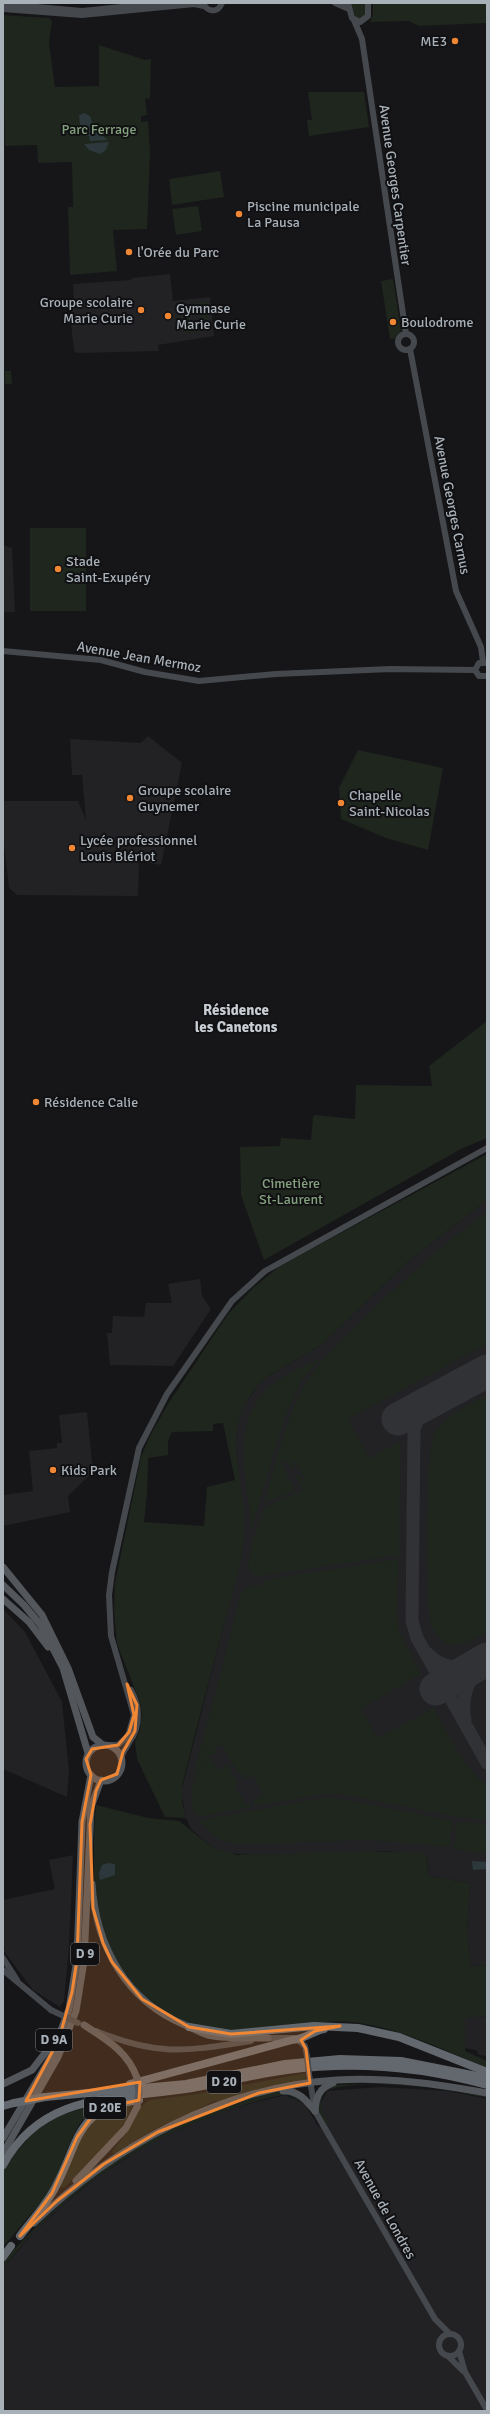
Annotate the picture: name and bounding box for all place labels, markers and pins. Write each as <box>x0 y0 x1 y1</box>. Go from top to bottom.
place label: ME3 <box>420 33 447 50</box>
marker: ME3 <box>450 36 460 46</box>
place label: Piscine municipale La Pausa <box>247 198 359 231</box>
marker: Piscine municipale La Pausa <box>234 209 244 219</box>
place label: l'Orée du Parc <box>137 244 220 261</box>
marker: l'Orée du Parc <box>124 247 134 257</box>
place label: Groupe scolaire Marie Curie <box>40 294 133 327</box>
place label: Gymnase Marie Curie <box>176 300 246 333</box>
marker: Groupe scolaire Marie Curie <box>136 305 146 315</box>
marker: Gymnase Marie Curie <box>163 311 173 321</box>
place label: Boulodrome <box>401 314 473 331</box>
marker: Boulodrome <box>388 317 398 327</box>
place label: Stade Saint-Exupéry <box>66 553 151 586</box>
marker: Stade Saint-Exupéry <box>53 564 63 574</box>
place label: Groupe scolaire Guynemer <box>138 782 231 815</box>
place label: Chapelle Saint-Nicolas <box>349 787 430 820</box>
marker: Groupe scolaire Guynemer <box>125 793 135 803</box>
marker: Chapelle Saint-Nicolas <box>336 798 346 808</box>
place label: Lycée professionnel Louis Blériot <box>80 832 197 865</box>
marker: Lycée professionnel Louis Blériot <box>67 843 77 853</box>
place label: Résidence Calie <box>44 1094 138 1111</box>
marker: Résidence Calie <box>31 1097 41 1107</box>
place label: Kids Park <box>61 1462 117 1479</box>
marker: Kids Park <box>48 1465 58 1475</box>

